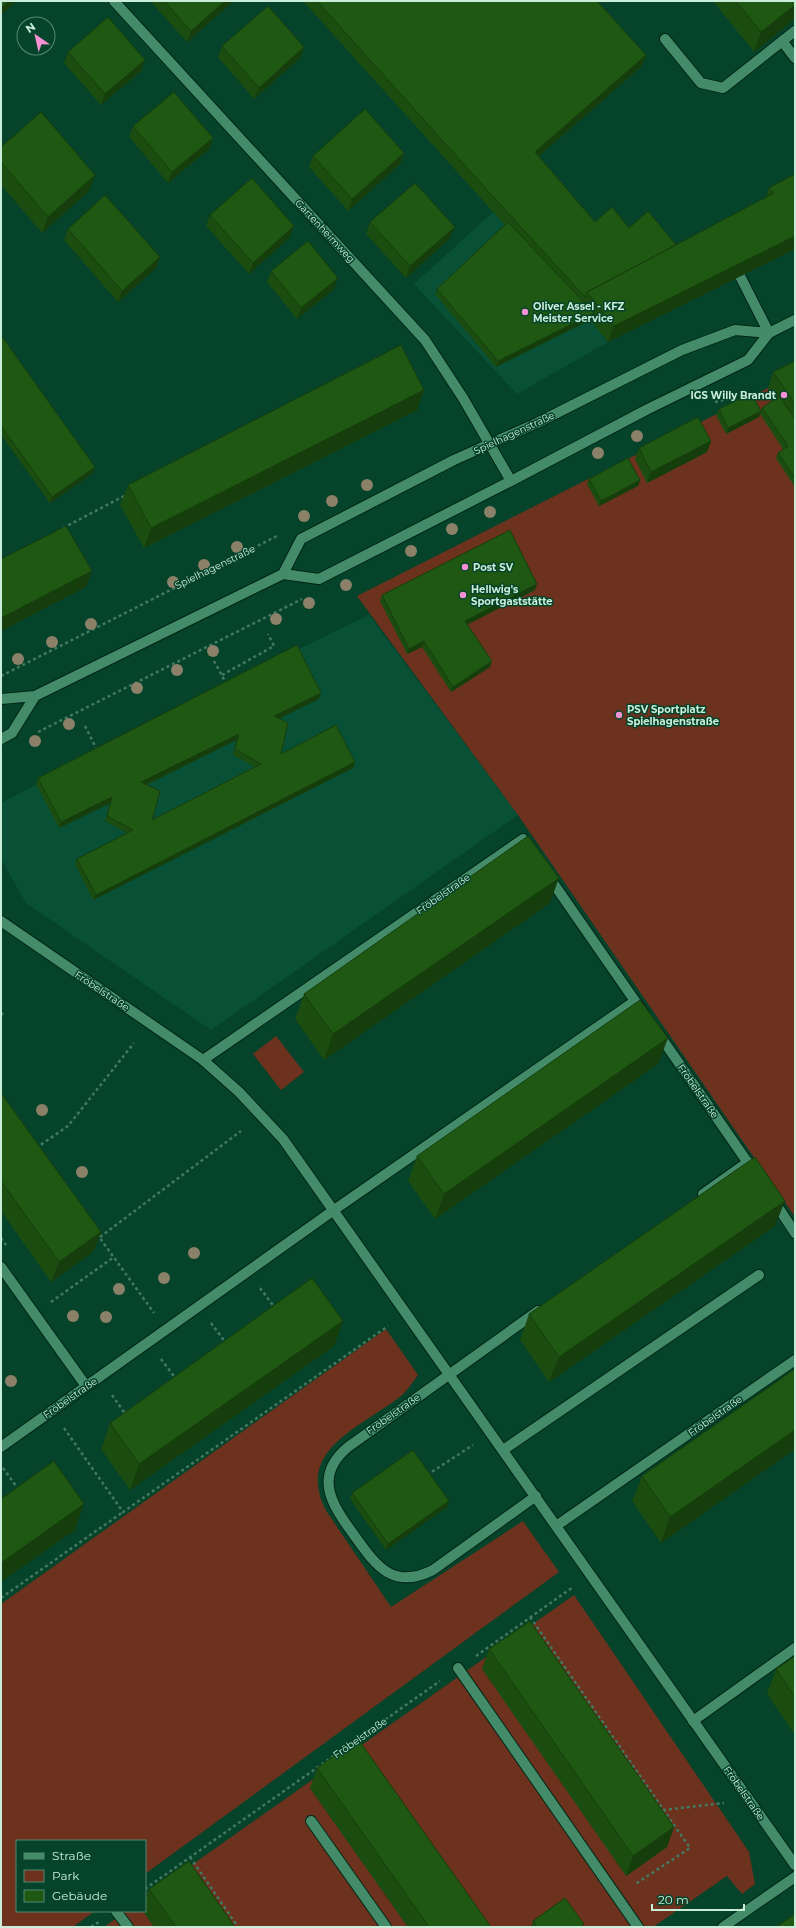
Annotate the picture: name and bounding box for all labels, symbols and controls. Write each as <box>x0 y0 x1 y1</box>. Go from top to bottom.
north arrow <box>16 16 56 56</box>
text: N <box>23 19 38 36</box>
street label: Gartenheimweg <box>292 197 358 265</box>
place label: Oliver Assel - KFZ Meister Service <box>533 300 625 325</box>
marker: Oliver Assel - KFZ Meister Service <box>520 307 530 317</box>
place label: IGS Willy Brandt <box>690 389 777 402</box>
marker: IGS Willy Brandt <box>779 390 789 400</box>
street label: Spielhagenstraße <box>471 409 557 457</box>
street label: Spielhagenstraße <box>173 542 257 592</box>
place label: Post SV <box>473 561 514 574</box>
marker: Post SV <box>460 562 470 572</box>
place label: Hellwig's Sportgaststätte <box>471 583 553 608</box>
marker: Hellwig's Sportgaststätte <box>458 590 468 600</box>
place label: PSV Sportplatz Spielhagenstraße <box>627 703 719 728</box>
marker: PSV Sportplatz Spielhagenstraße <box>614 710 624 720</box>
street label: Fröbelstraße <box>413 871 473 917</box>
street label: Fröbelstraße <box>72 968 132 1014</box>
street label: Fröbelstraße <box>675 1061 721 1121</box>
street label: Fröbelstraße <box>40 1375 100 1421</box>
street label: Fröbelstraße <box>363 1391 423 1437</box>
street label: Fröbelstraße <box>685 1393 745 1439</box>
street label: Fröbelstraße <box>330 1715 390 1761</box>
street label: Fröbelstraße <box>721 1763 767 1823</box>
legend <box>16 1840 146 1912</box>
text: Straße <box>52 1848 91 1863</box>
text: Park <box>52 1868 80 1883</box>
scale bar <box>652 1886 744 1912</box>
text: Gebäude <box>52 1888 107 1903</box>
text: 20 m <box>658 1892 689 1907</box>

